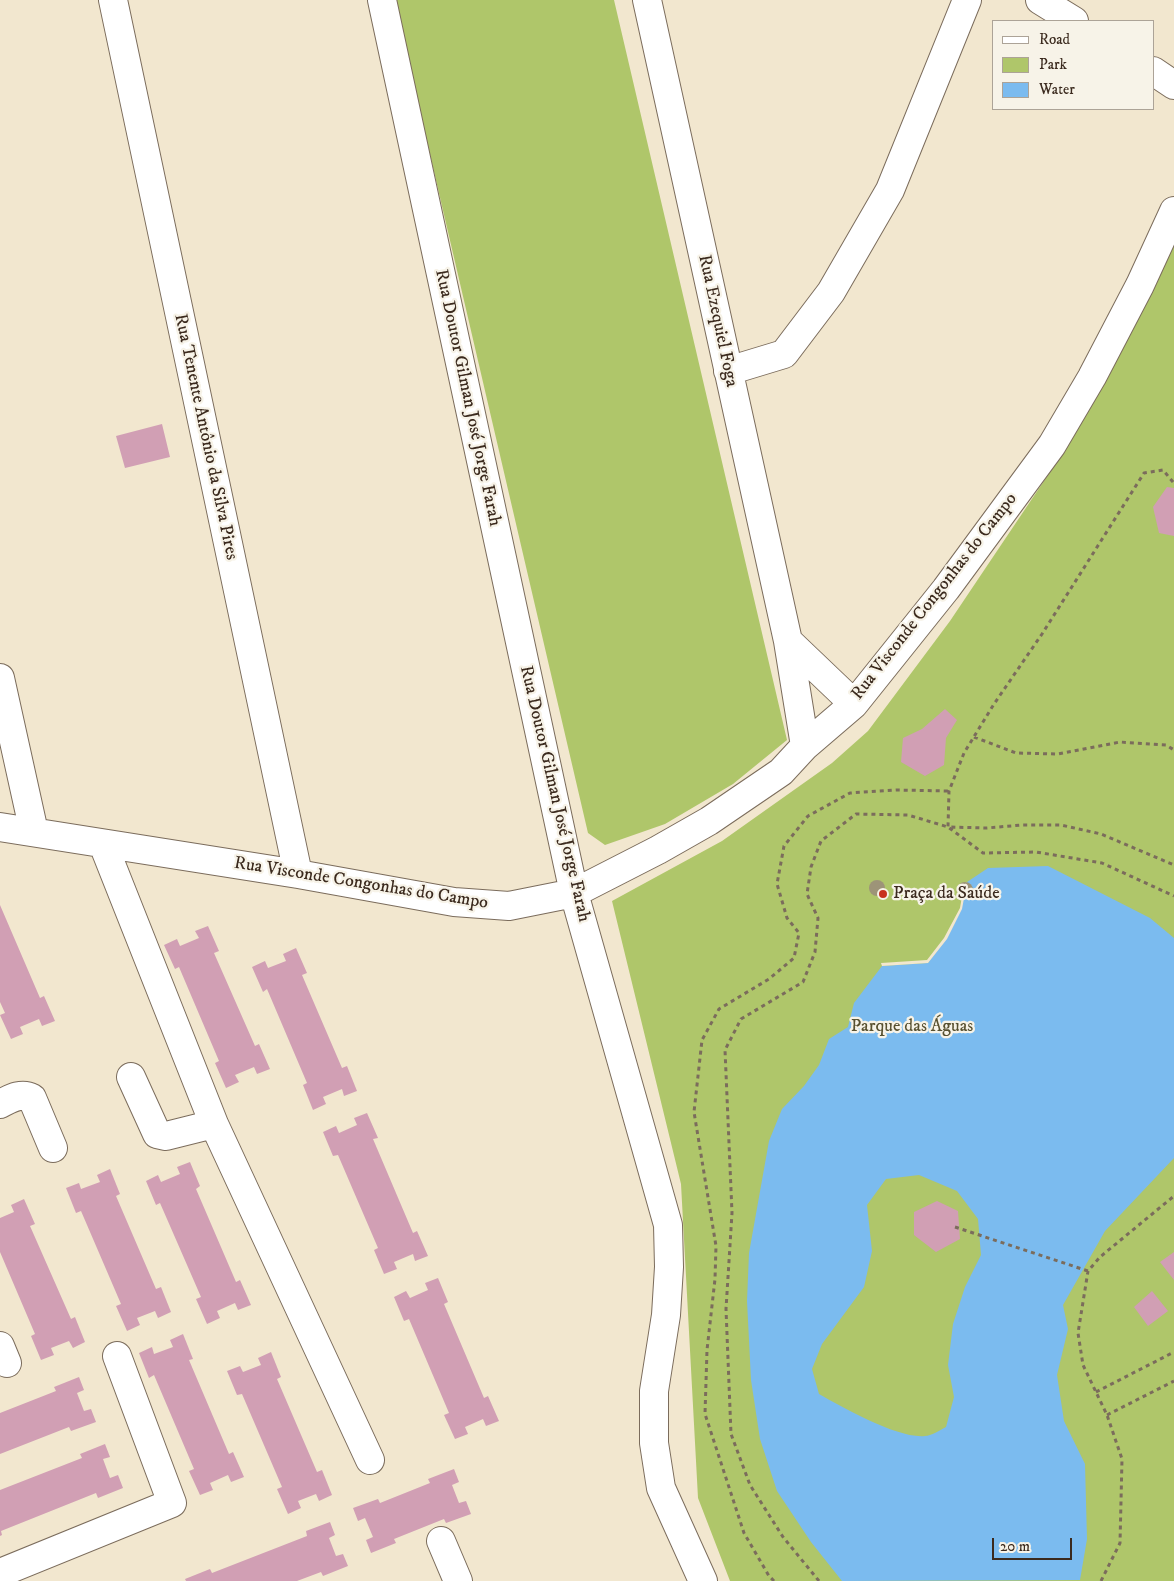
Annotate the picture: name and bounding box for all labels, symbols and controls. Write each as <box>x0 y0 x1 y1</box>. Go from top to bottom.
legend <box>992 20 1154 110</box>
text: Road <box>1039 30 1070 49</box>
text: Park <box>1039 55 1067 74</box>
text: Water <box>1039 80 1075 99</box>
street label: Rua Ezequiel Foga <box>692 253 742 389</box>
street label: Rua Doutor Gilman José Jorge Farah <box>429 268 505 528</box>
street label: Rua Tenente Antônio da Silva Pires <box>168 312 242 562</box>
street label: Rua Visconde Congonhas do Campo <box>847 489 1023 705</box>
street label: Rua Doutor Gilman José Jorge Farah <box>514 664 594 924</box>
street label: Rua Visconde Congonhas do Campo <box>233 853 489 915</box>
place label: Praça da Saúde <box>893 883 1000 905</box>
marker: Praça da Saúde <box>877 888 889 900</box>
park label: Parque das Águas <box>851 1016 973 1038</box>
scale bar <box>994 1528 1074 1560</box>
text: 20 m <box>1000 1537 1030 1556</box>

